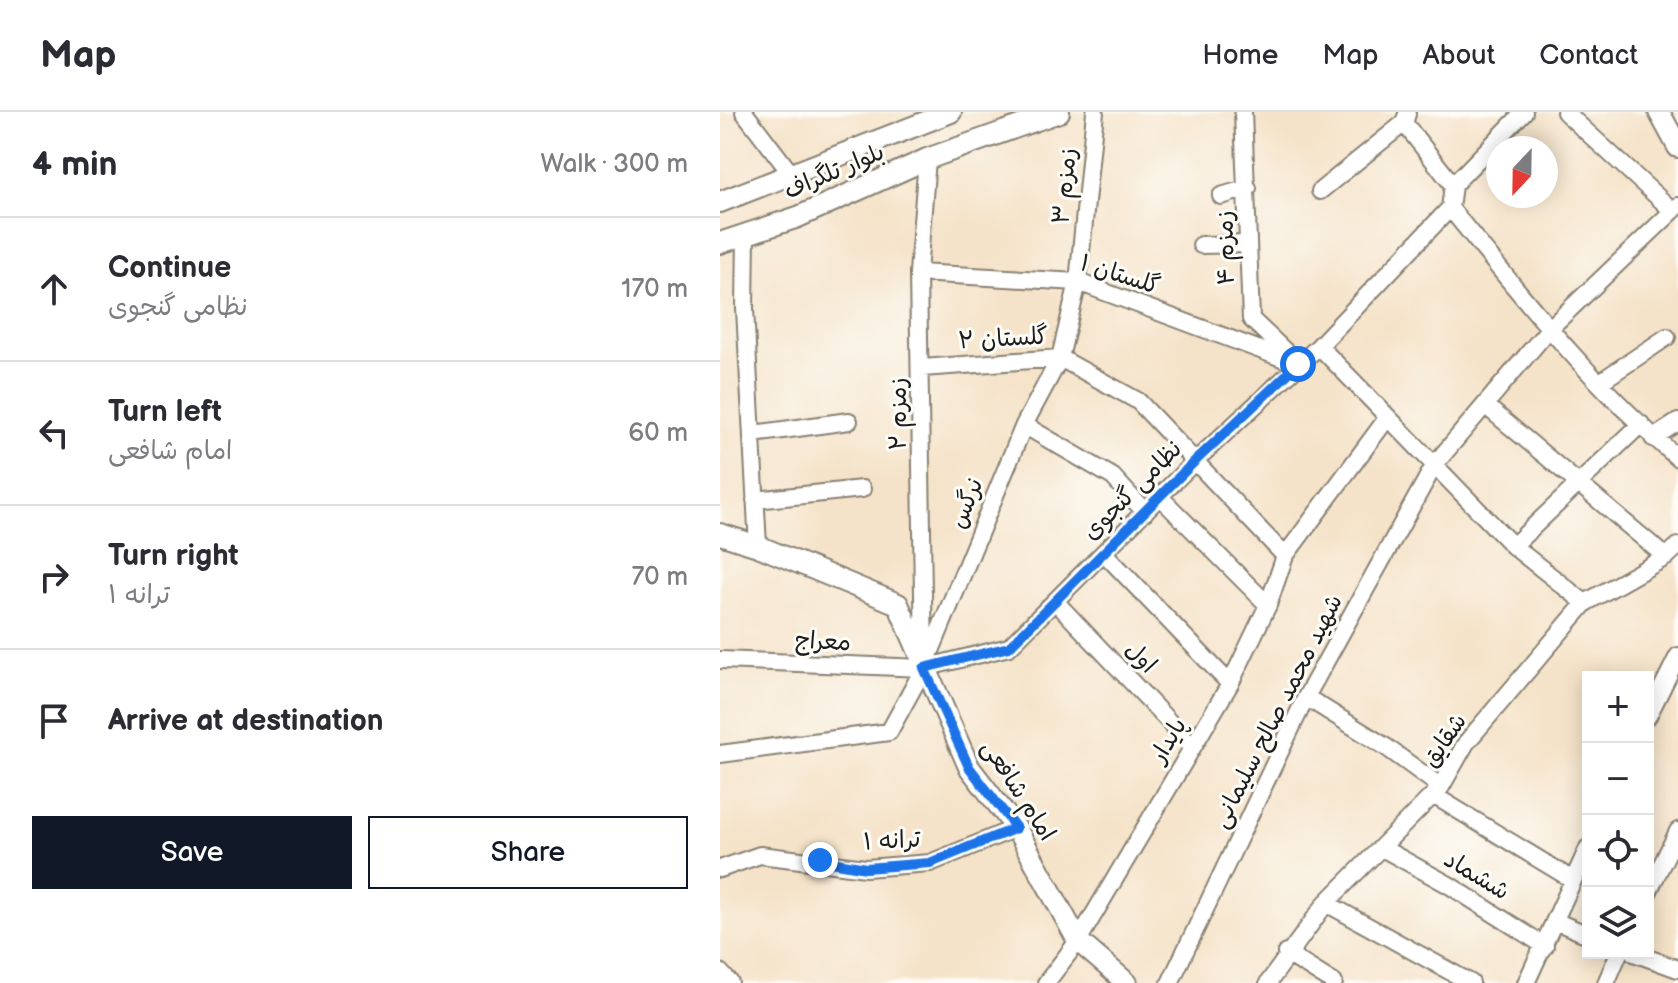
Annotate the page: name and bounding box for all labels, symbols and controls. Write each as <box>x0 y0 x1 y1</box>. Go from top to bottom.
text: Map <box>40 33 116 78</box>
text: Home <box>1202 39 1278 72</box>
text: Map <box>1322 39 1379 72</box>
text: About <box>1423 39 1495 72</box>
text: Contact <box>1539 39 1638 72</box>
north arrow <box>1486 136 1558 208</box>
street label: بلوار تلگراف <box>780 137 889 206</box>
text: 4 min <box>32 144 118 185</box>
street label: زمزم ۳ <box>1046 146 1086 226</box>
text: Walk · 300 m <box>540 149 688 180</box>
street label: زمزم ۴ <box>1210 210 1244 286</box>
street label: گلستان ۱ <box>1076 248 1163 301</box>
text: Continue <box>108 250 231 286</box>
icon: ahead <box>32 267 76 311</box>
text: 170 m <box>621 274 688 305</box>
text: نظامی گنجوی <box>108 292 248 323</box>
street label: گلستان ۲ <box>957 322 1049 355</box>
route start <box>1280 346 1316 382</box>
street label: زمزم ۲ <box>884 377 916 451</box>
text: Turn left <box>108 394 222 430</box>
icon: left <box>32 411 76 455</box>
text: 60 m <box>628 418 688 449</box>
street label: نظامی گنجوی <box>1077 435 1188 546</box>
text: امام شافعی <box>108 436 233 467</box>
street label: نرگس <box>943 474 990 533</box>
text: Turn right <box>108 538 239 574</box>
icon: right <box>32 555 76 599</box>
text: 70 m <box>631 562 688 593</box>
text: ترانه ۱ <box>108 580 170 611</box>
street label: شهید محمد صالح سلیمانی <box>1206 590 1350 833</box>
street label: معراج <box>794 626 852 658</box>
street label: اول <box>1119 635 1163 679</box>
map controls <box>1582 671 1654 959</box>
button: + <box>1582 671 1654 743</box>
icon: arrive <box>32 699 76 743</box>
text: Arrive at destination <box>108 703 384 739</box>
street label: شقایق <box>1416 708 1473 773</box>
street label: پایدار <box>1143 712 1193 770</box>
street label: امام شافعی <box>973 734 1062 848</box>
button: − <box>1582 743 1654 815</box>
button: locate <box>1582 815 1654 887</box>
button: Save <box>32 816 352 889</box>
button: Share <box>368 816 688 889</box>
street label: ترانه ۱ <box>863 824 922 856</box>
route end <box>802 842 838 878</box>
street label: ششماد <box>1439 845 1515 906</box>
button: layers <box>1582 887 1654 959</box>

